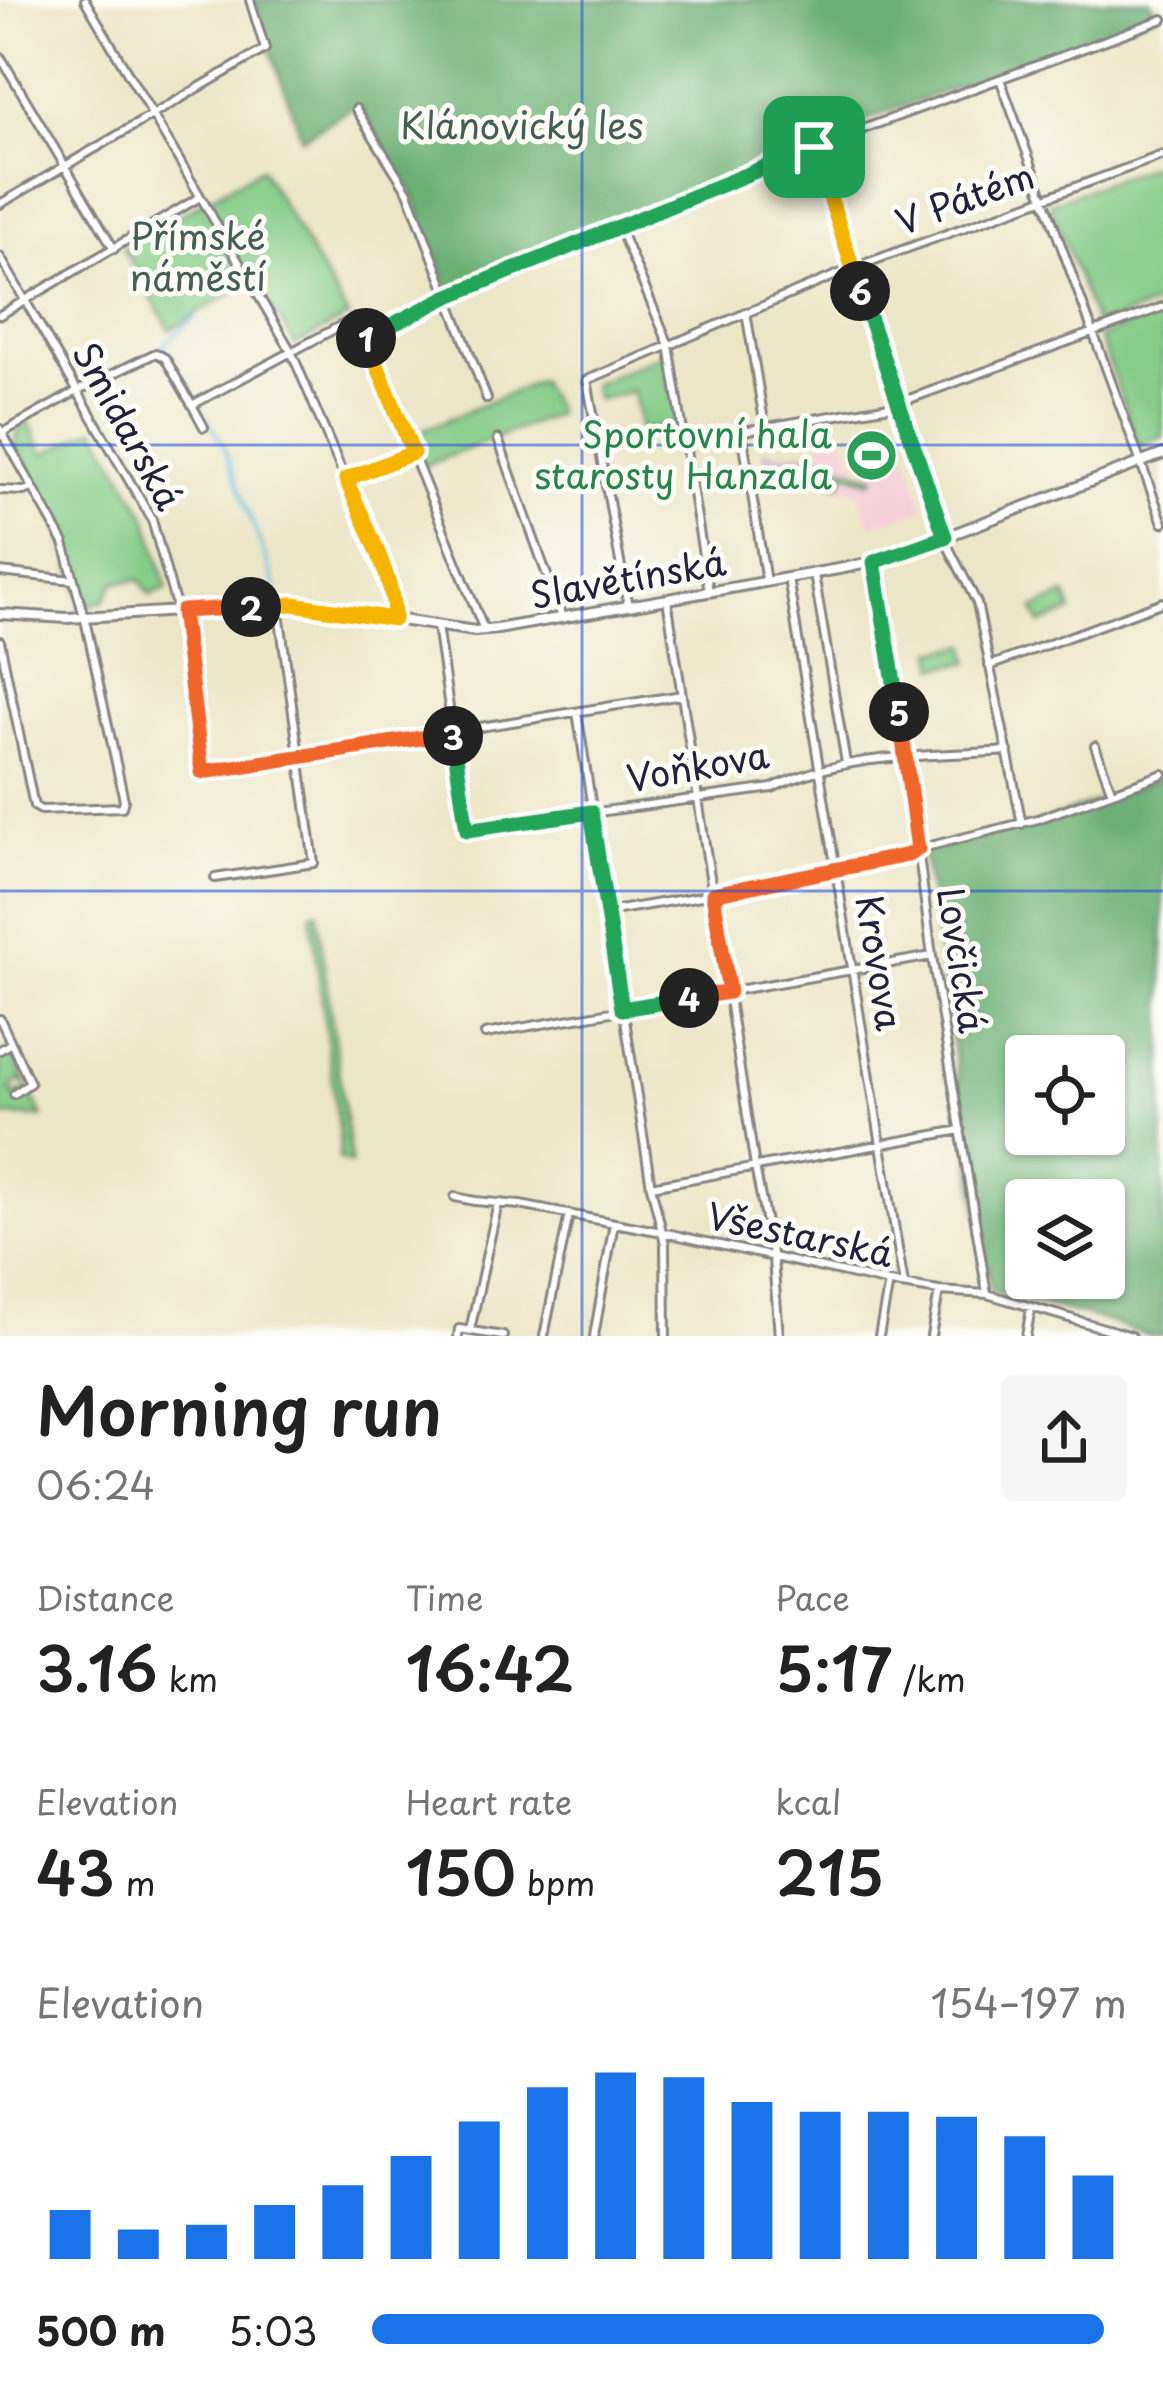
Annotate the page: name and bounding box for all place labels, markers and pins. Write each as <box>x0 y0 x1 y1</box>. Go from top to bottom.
pin <box>763 96 865 198</box>
pin: 6 <box>830 261 890 321</box>
pin: 1 <box>336 308 396 368</box>
place label: Sportovní hala starosty Hanzala <box>534 406 832 501</box>
sports icon: Sportovní hala starosty Hanzala <box>843 428 899 484</box>
pin: 2 <box>221 577 281 637</box>
pin: 5 <box>869 682 929 742</box>
pin: 3 <box>423 706 483 766</box>
pin: 4 <box>659 968 719 1028</box>

